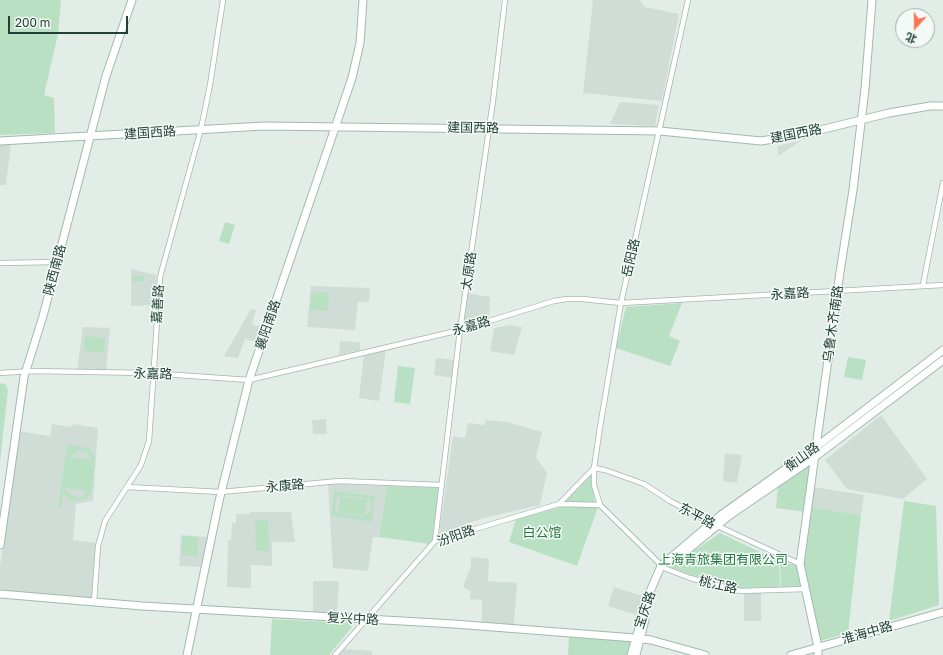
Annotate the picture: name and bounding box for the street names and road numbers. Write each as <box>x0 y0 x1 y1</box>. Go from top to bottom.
street label: 建国西路 <box>447 120 499 136</box>
street label: 建国西路 <box>769 121 823 147</box>
street label: 建国西路 <box>124 123 176 143</box>
street label: 岳阳路 <box>619 237 643 279</box>
street label: 陕西南路 <box>41 243 69 297</box>
street label: 太原路 <box>459 251 479 291</box>
street label: 嘉善路 <box>149 284 167 324</box>
street label: 乌鲁木齐南路 <box>820 284 846 364</box>
street label: 永嘉路 <box>770 285 810 303</box>
street label: 襄阳南路 <box>252 298 284 352</box>
street label: 永嘉路 <box>450 313 492 339</box>
street label: 永嘉路 <box>133 366 173 382</box>
street label: 衡山路 <box>782 439 822 475</box>
street label: 永康路 <box>265 477 305 495</box>
street label: 东平路 <box>676 500 718 532</box>
street label: 汾阳路 <box>435 522 477 550</box>
street label: 桃江路 <box>697 573 739 597</box>
street label: 宝庆路 <box>631 589 659 631</box>
street label: 复兴中路 <box>327 610 379 628</box>
street label: 淮海中路 <box>840 618 894 648</box>

